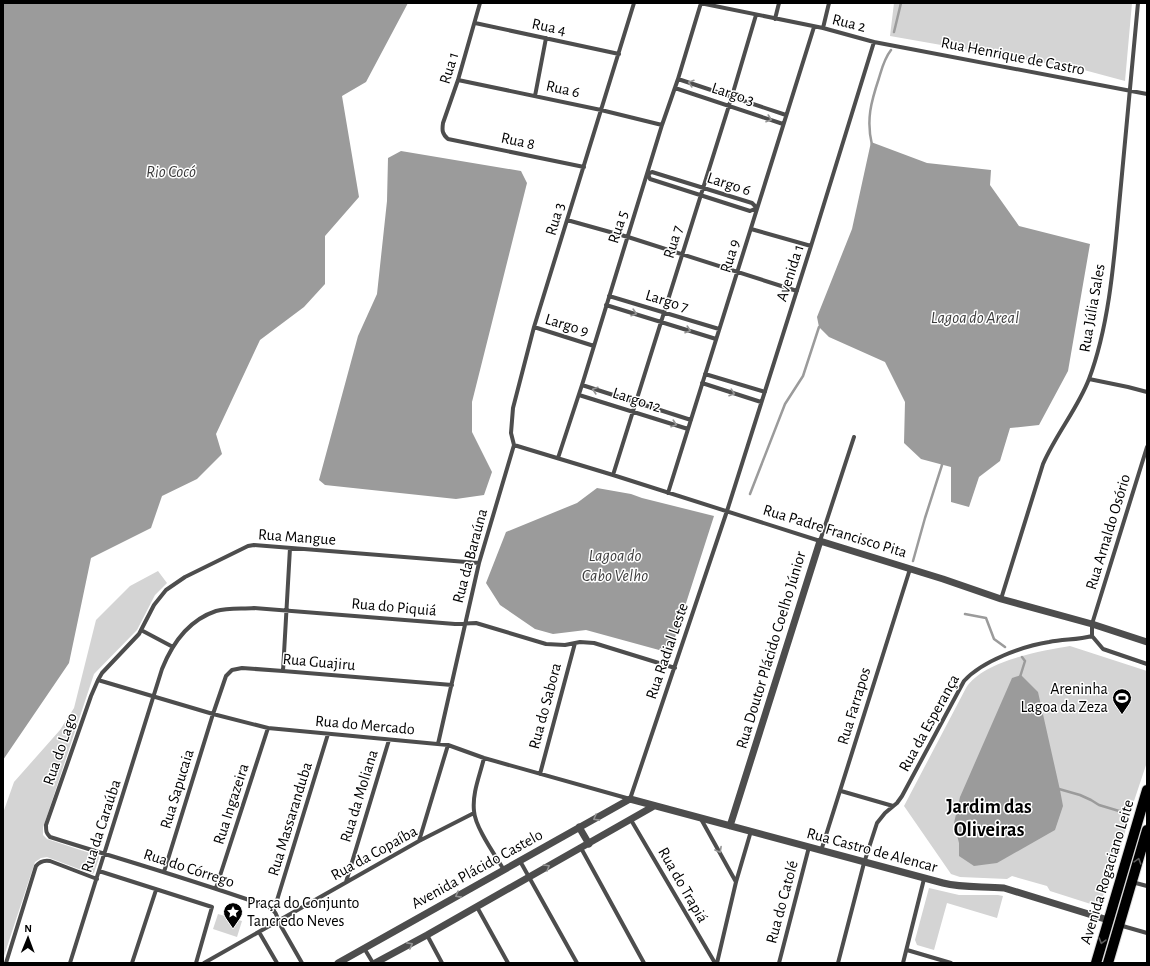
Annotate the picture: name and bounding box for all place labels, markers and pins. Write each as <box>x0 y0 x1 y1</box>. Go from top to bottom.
place label: Areninha Lagoa da Zeza <box>1021 681 1108 715</box>
sports icon: Areninha Lagoa da Zeza <box>1111 687 1133 715</box>
place label: Praça do Conjunto Tancredo Neves <box>247 895 360 929</box>
place icon: Praça do Conjunto Tancredo Neves <box>222 901 244 929</box>

